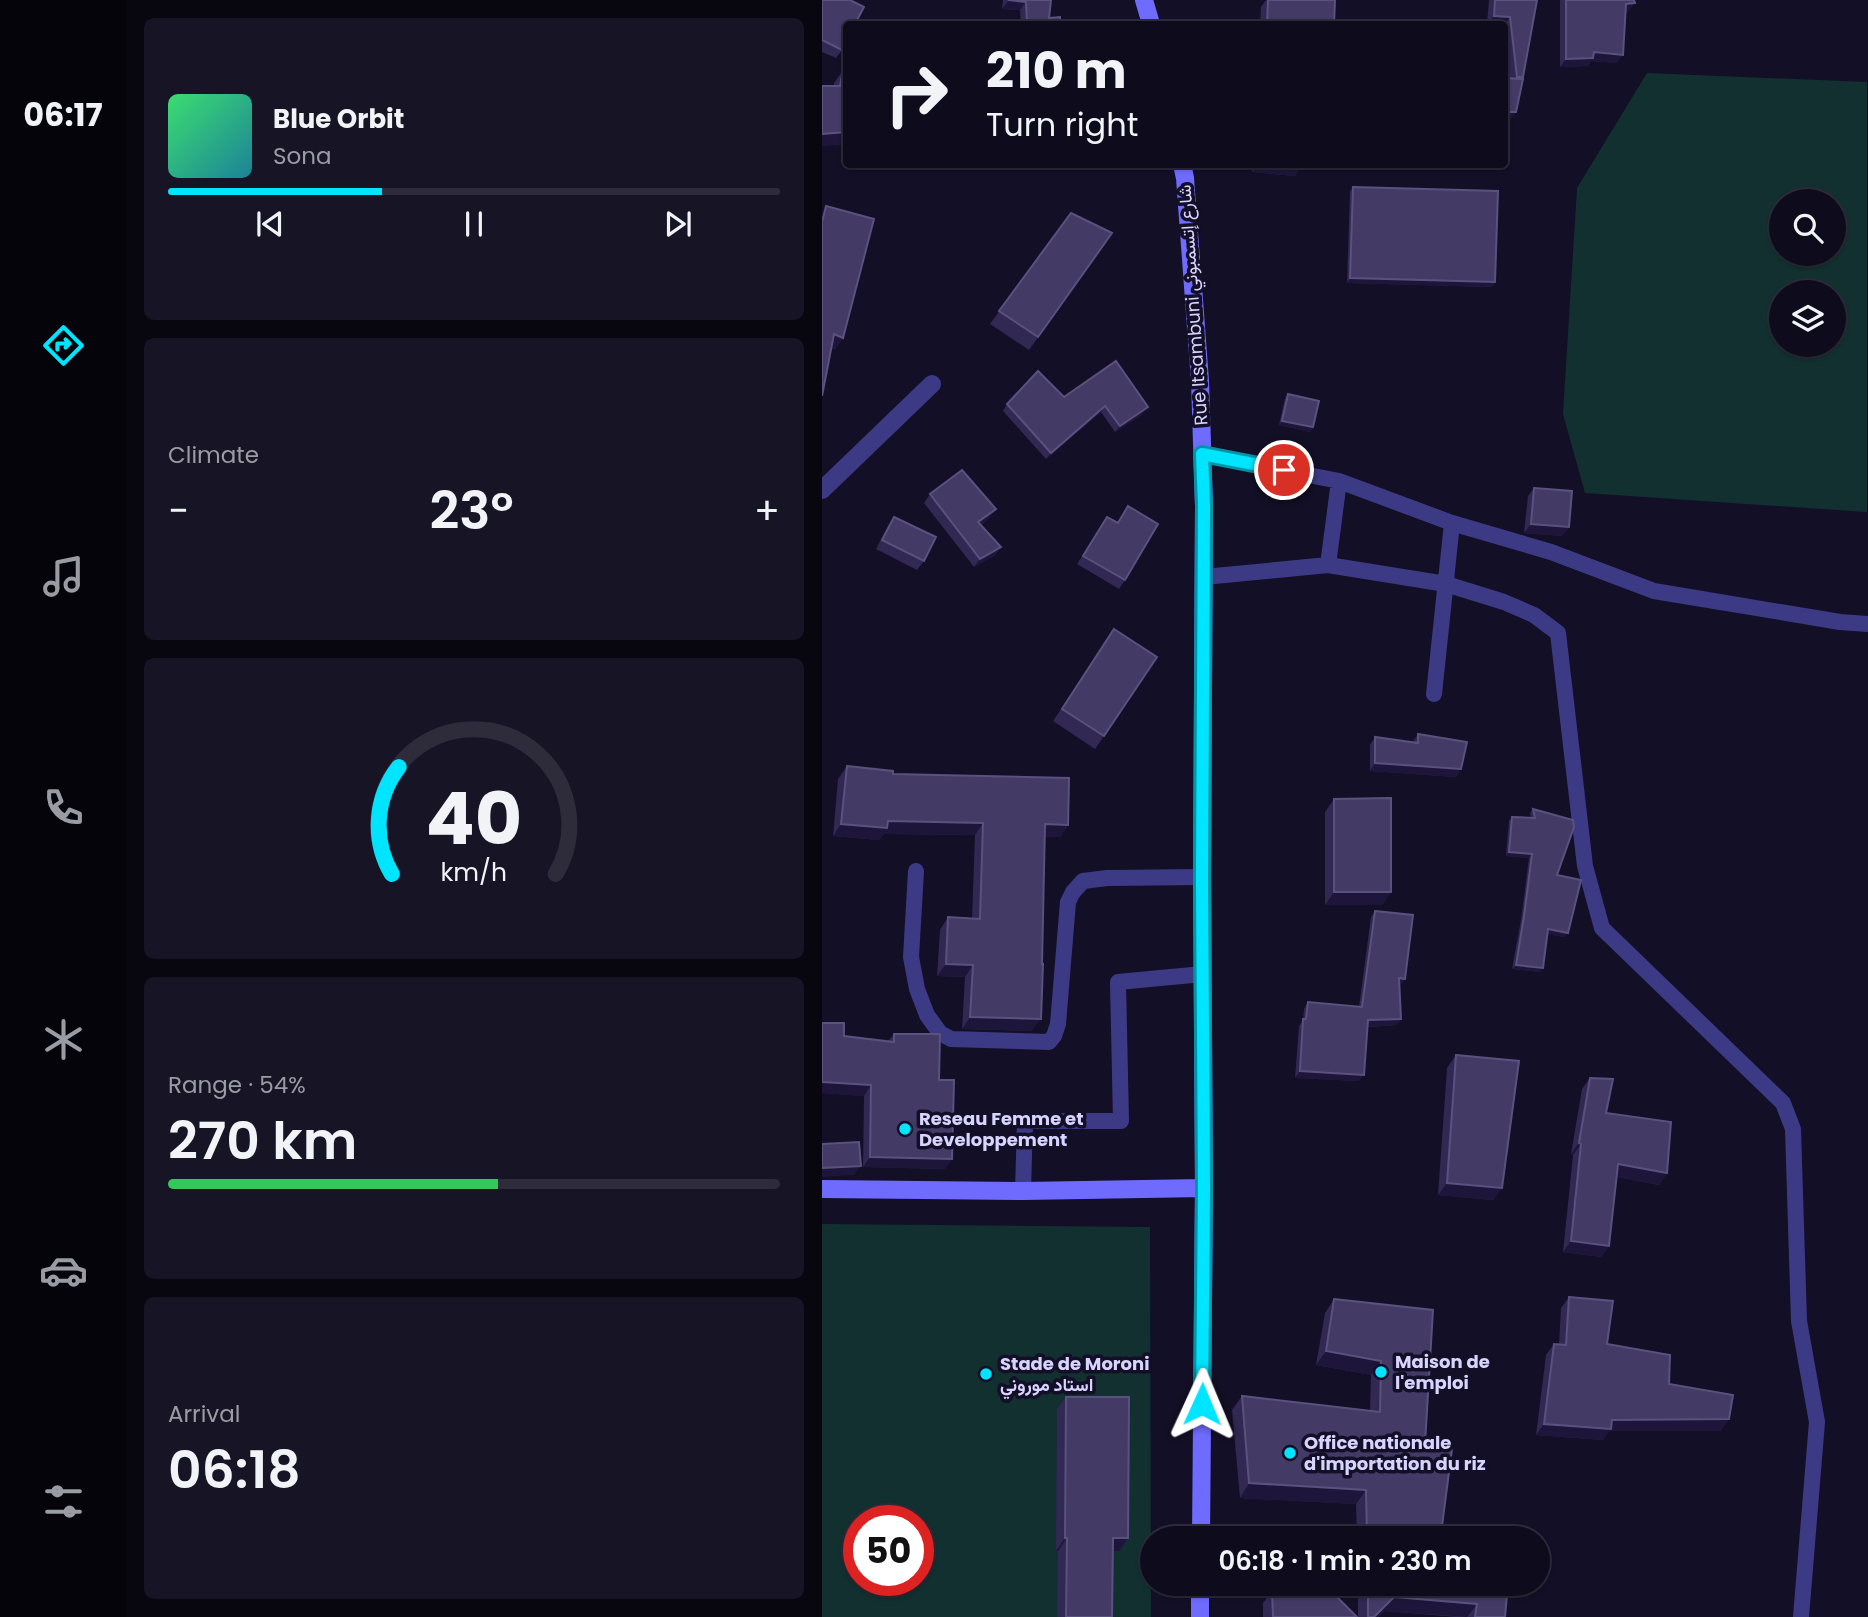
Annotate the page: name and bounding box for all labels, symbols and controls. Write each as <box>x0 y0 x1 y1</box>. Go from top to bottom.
text: 210 m <box>986 37 1127 105</box>
icon: right <box>871 49 962 140</box>
text: 06:17 <box>23 92 103 137</box>
text: Blue Orbit <box>273 101 404 137</box>
text: Turn right <box>986 102 1138 147</box>
text: Sona <box>273 140 332 172</box>
street label: Rue Itsambuni شارع إتسمبوني <box>1172 184 1216 426</box>
map controls <box>1769 189 1846 357</box>
button: search <box>1769 189 1846 266</box>
icon: previous <box>251 205 289 243</box>
icon: pause <box>455 205 493 243</box>
icon: next <box>659 205 697 243</box>
button: layers <box>1769 280 1846 357</box>
icon: directions <box>39 321 88 370</box>
text: Climate <box>168 439 259 471</box>
pin <box>1254 440 1314 500</box>
icon: arrive <box>1265 451 1303 489</box>
text: 23° <box>429 474 514 547</box>
text: − <box>168 484 189 537</box>
text: + <box>754 484 780 537</box>
icon: music <box>39 552 88 601</box>
text: 40 <box>426 769 522 870</box>
icon: phone <box>39 783 88 832</box>
text: km/h <box>441 855 507 890</box>
icon: climate <box>39 1015 88 1064</box>
text: Range · 54% <box>168 1069 306 1101</box>
text: 270 km <box>168 1104 357 1177</box>
place label: Reseau Femme et Developpement <box>919 1106 1083 1152</box>
marker: Reseau Femme et Developpement <box>897 1121 913 1137</box>
icon: car <box>39 1246 88 1295</box>
place label: Maison de l'emploi <box>1395 1349 1490 1395</box>
place label: Stade de Moroni استاد موروني <box>1000 1351 1149 1400</box>
marker: Maison de l'emploi <box>1373 1364 1389 1380</box>
marker: Stade de Moroni استاد موروني <box>978 1366 994 1382</box>
position arrow <box>1165 1367 1239 1441</box>
text: Arrival <box>168 1398 240 1430</box>
place label: Office nationale d'importation du riz <box>1304 1430 1486 1476</box>
text: 06:18 <box>168 1433 301 1506</box>
marker: Office nationale d'importation du riz <box>1282 1445 1298 1461</box>
icon: filters <box>39 1477 88 1526</box>
speed limit sign: 50 <box>843 1505 934 1596</box>
text: 06:18 · 1 min · 230 m <box>1218 1543 1472 1579</box>

